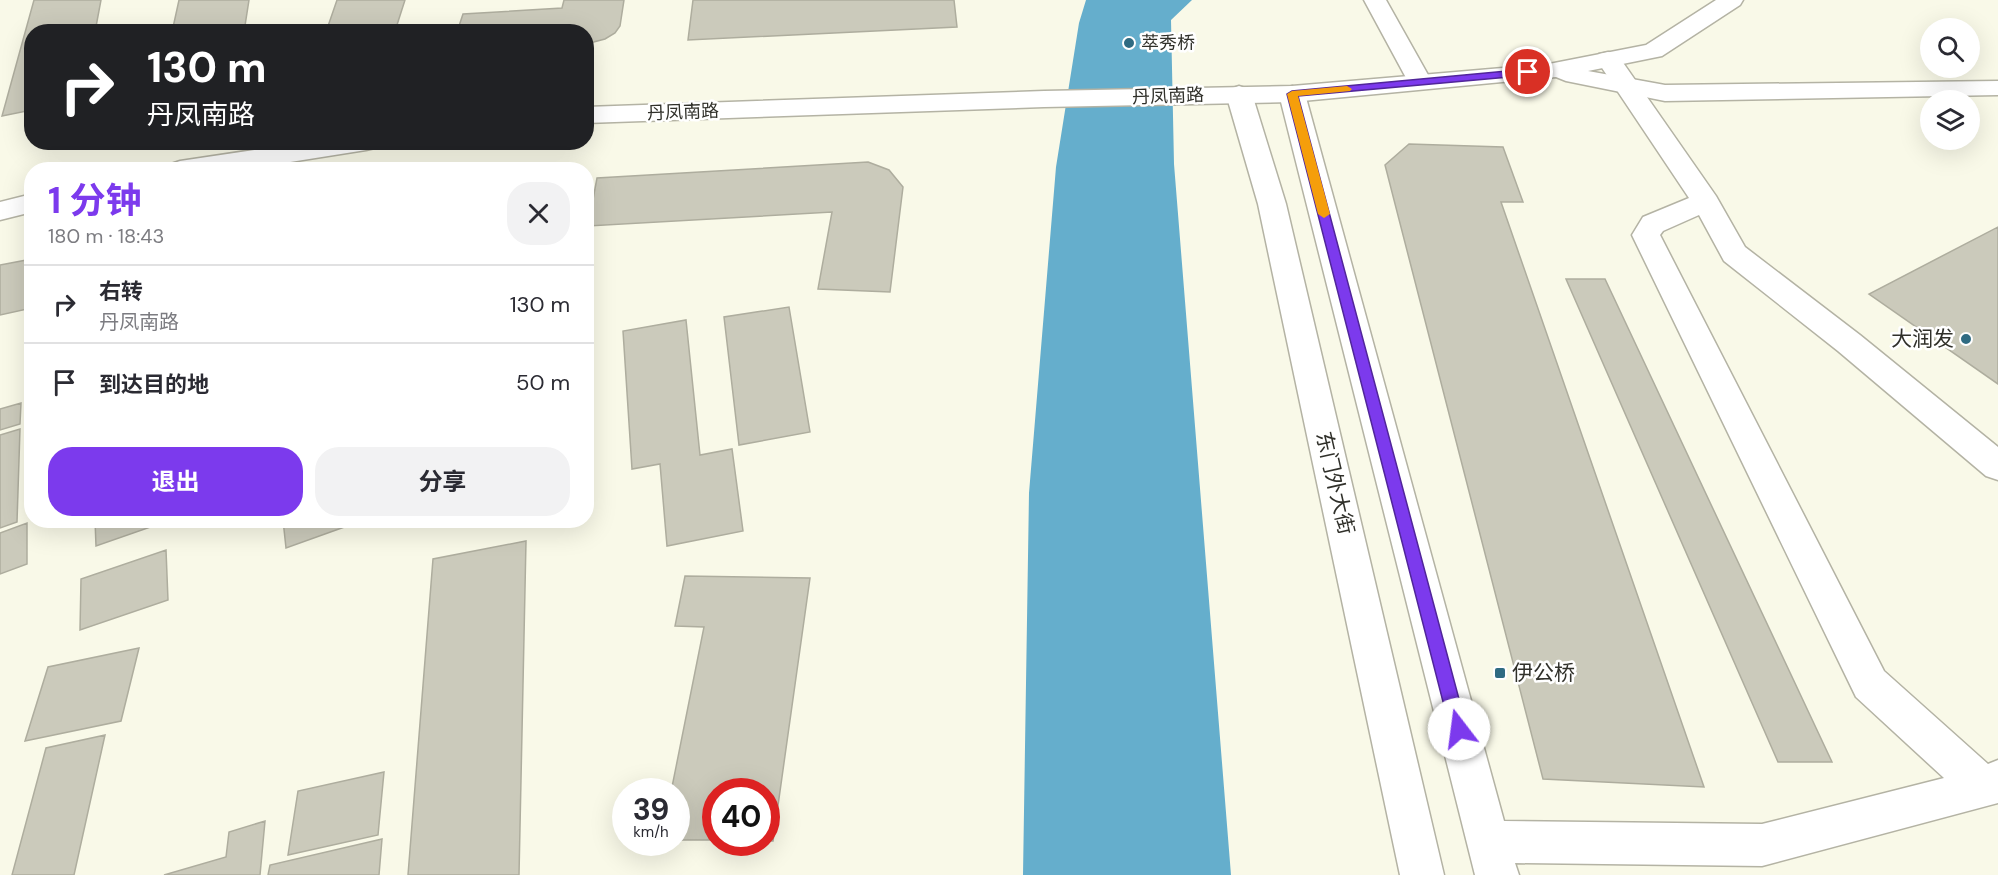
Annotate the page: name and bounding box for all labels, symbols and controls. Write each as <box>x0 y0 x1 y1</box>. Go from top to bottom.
map controls <box>1920 18 1980 150</box>
button: search <box>1920 18 1980 78</box>
place label: 萃秀桥 <box>1141 31 1195 55</box>
marker: 萃秀桥 <box>1122 36 1136 50</box>
text: 130 m <box>147 40 267 95</box>
pin <box>1502 46 1553 97</box>
icon: right <box>48 48 126 126</box>
icon: arrive <box>1511 55 1544 88</box>
street label: 丹凤南路 <box>1132 83 1204 109</box>
button: layers <box>1920 90 1980 150</box>
text: 丹凤南路 <box>147 97 255 132</box>
street label: 丹凤南路 <box>647 99 719 125</box>
text: 1 分钟 <box>48 177 142 224</box>
button: close <box>507 182 570 245</box>
text: 180 m · 18:43 <box>48 223 164 249</box>
text: 右转 <box>99 277 143 306</box>
icon: right <box>48 288 81 321</box>
text: 130 m <box>510 290 570 319</box>
text: 丹凤南路 <box>99 309 179 335</box>
place label: 大润发 <box>1891 325 1954 353</box>
marker: 大润发 <box>1959 332 1973 346</box>
icon: arrive <box>48 366 81 399</box>
text: 50 m <box>516 368 570 397</box>
text: 到达目的地 <box>99 370 209 399</box>
street label: 东门外大街 <box>1310 429 1360 537</box>
button: 退出 <box>48 447 303 516</box>
button: 分享 <box>315 447 570 516</box>
place label: 伊公桥 <box>1512 659 1575 687</box>
marker: 伊公桥 <box>1493 666 1507 680</box>
position arrow <box>1427 697 1491 761</box>
speed limit sign: 40 <box>702 778 780 856</box>
text: 39 <box>633 790 669 829</box>
text: km/h <box>633 822 669 842</box>

